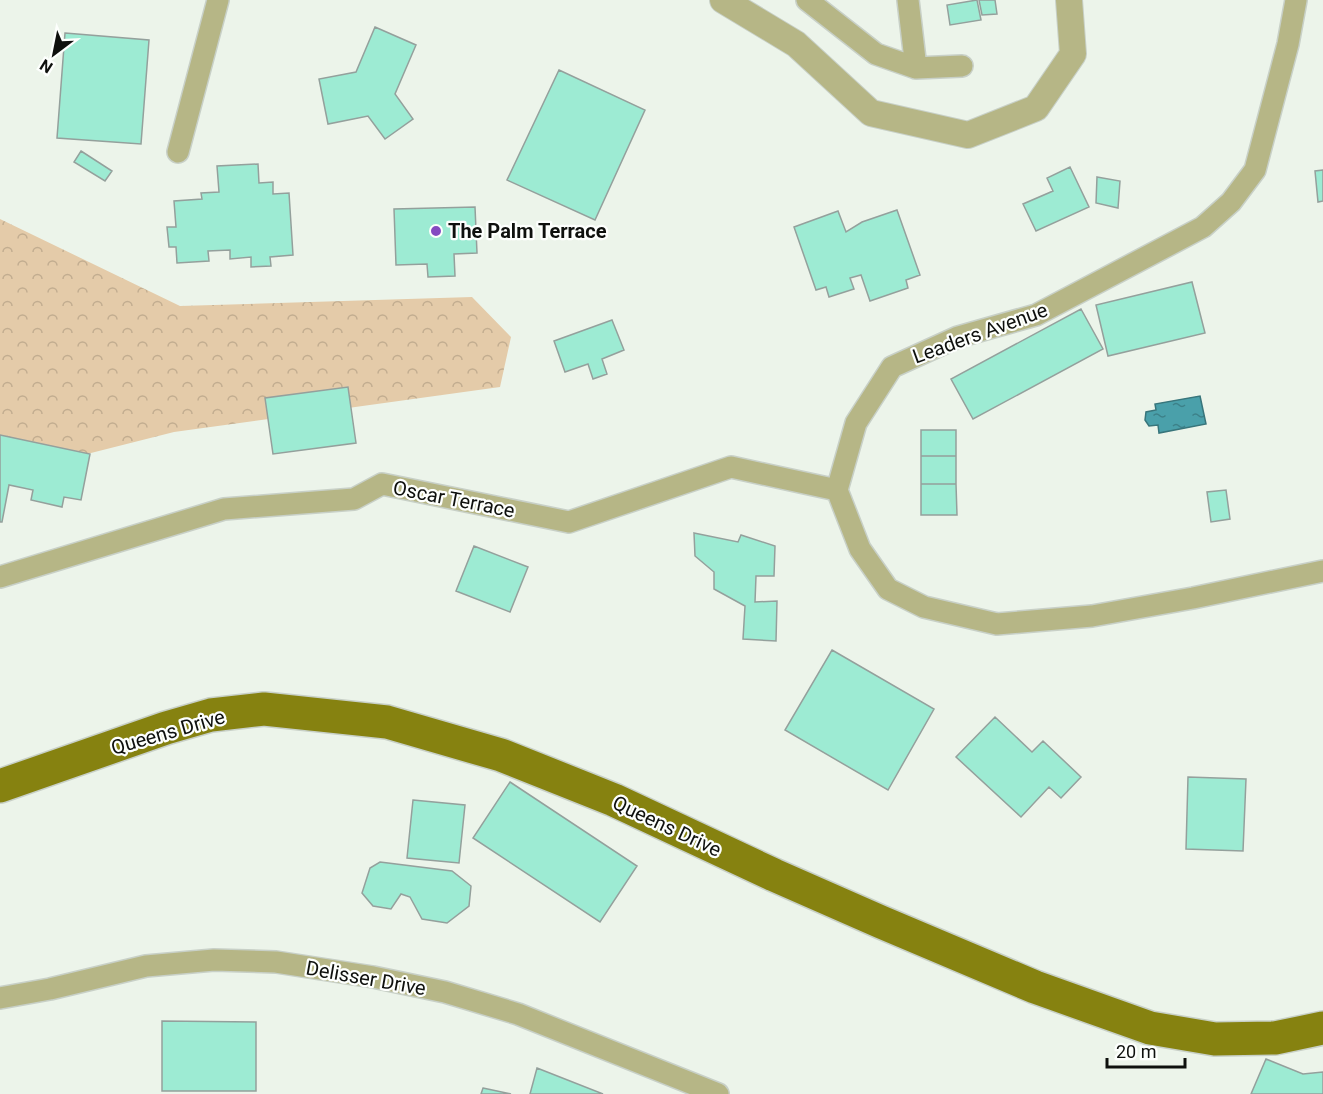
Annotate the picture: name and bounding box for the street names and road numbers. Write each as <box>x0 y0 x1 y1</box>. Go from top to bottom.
street label: Leaders Avenue <box>909 298 1051 368</box>
street label: Oscar Terrace <box>391 475 517 523</box>
street label: Queens Drive <box>108 704 228 760</box>
street label: Queens Drive <box>609 790 725 862</box>
street label: Delisser Drive <box>304 956 428 1000</box>

